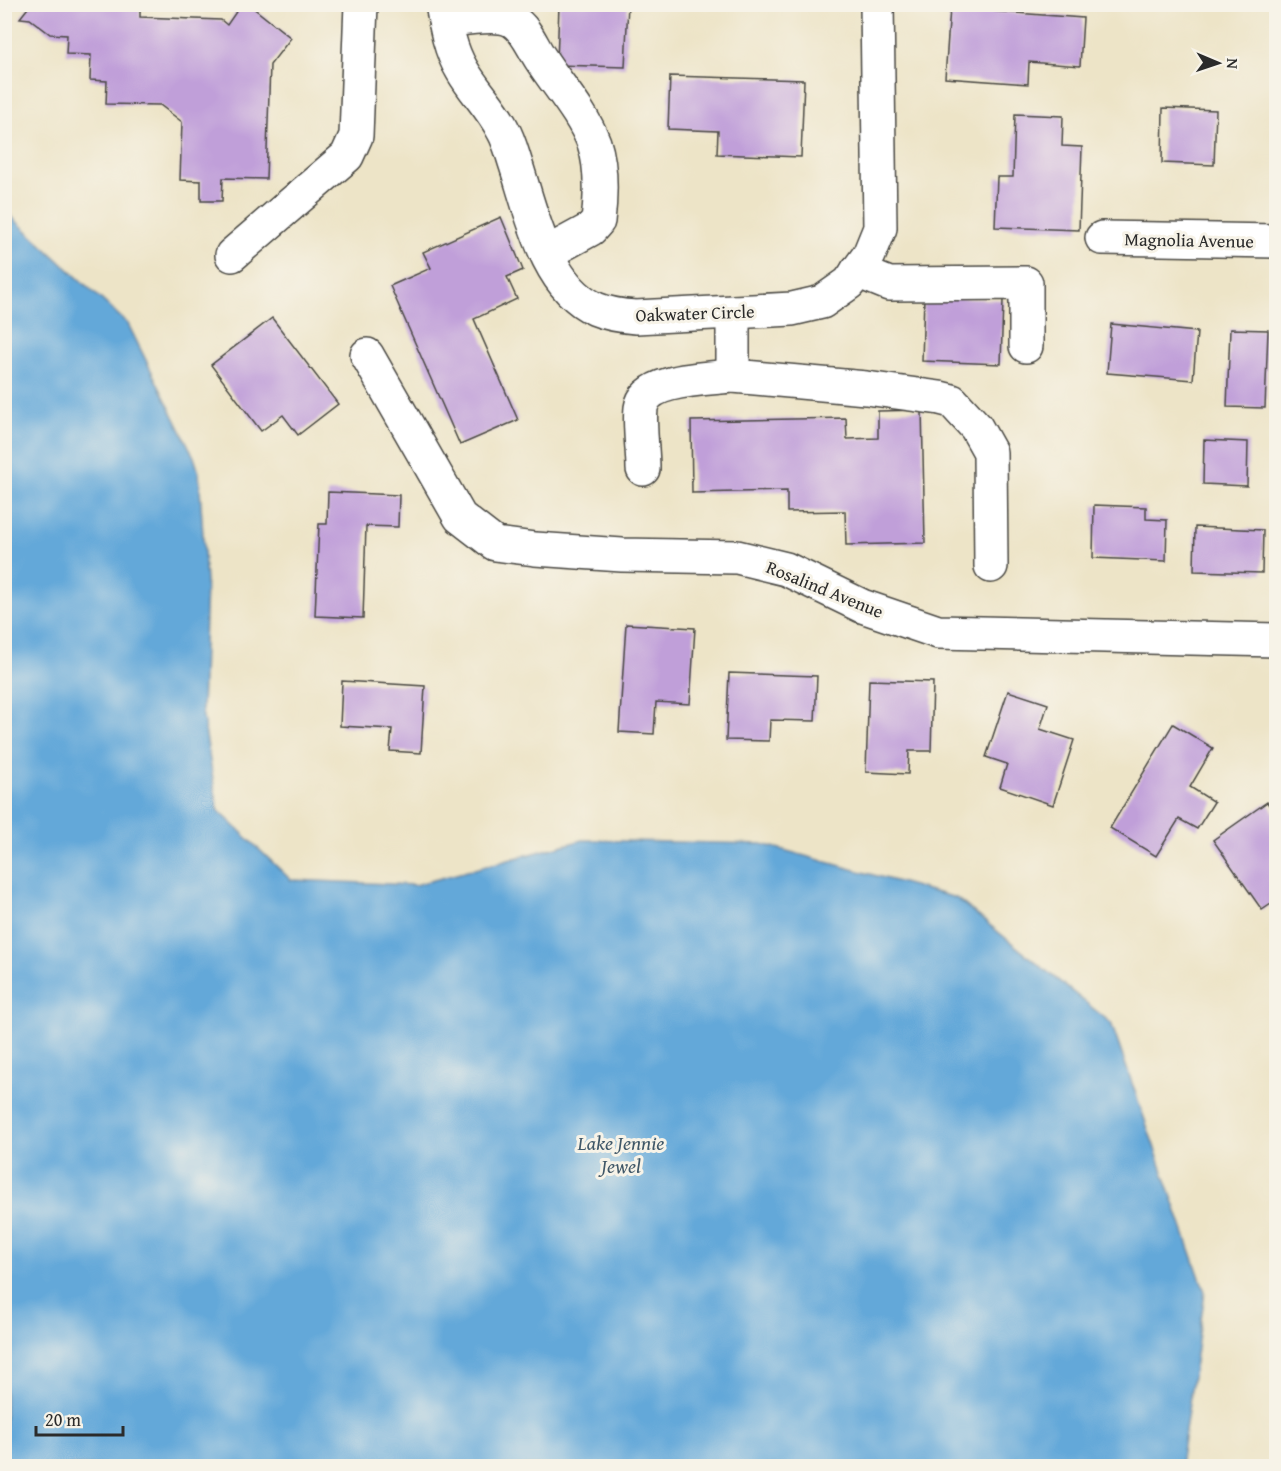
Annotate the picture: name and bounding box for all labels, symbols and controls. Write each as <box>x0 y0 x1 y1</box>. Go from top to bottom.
north arrow <box>1188 33 1248 93</box>
text: N <box>1221 58 1245 70</box>
street label: Magnolia Avenue <box>1124 225 1254 255</box>
street label: Oakwater Circle <box>635 297 755 329</box>
street label: Rosalind Avenue <box>762 553 888 625</box>
water label: Lake Jennie Jewel <box>577 1128 664 1180</box>
scale bar <box>36 1399 123 1437</box>
text: 20 m <box>45 1406 81 1433</box>

